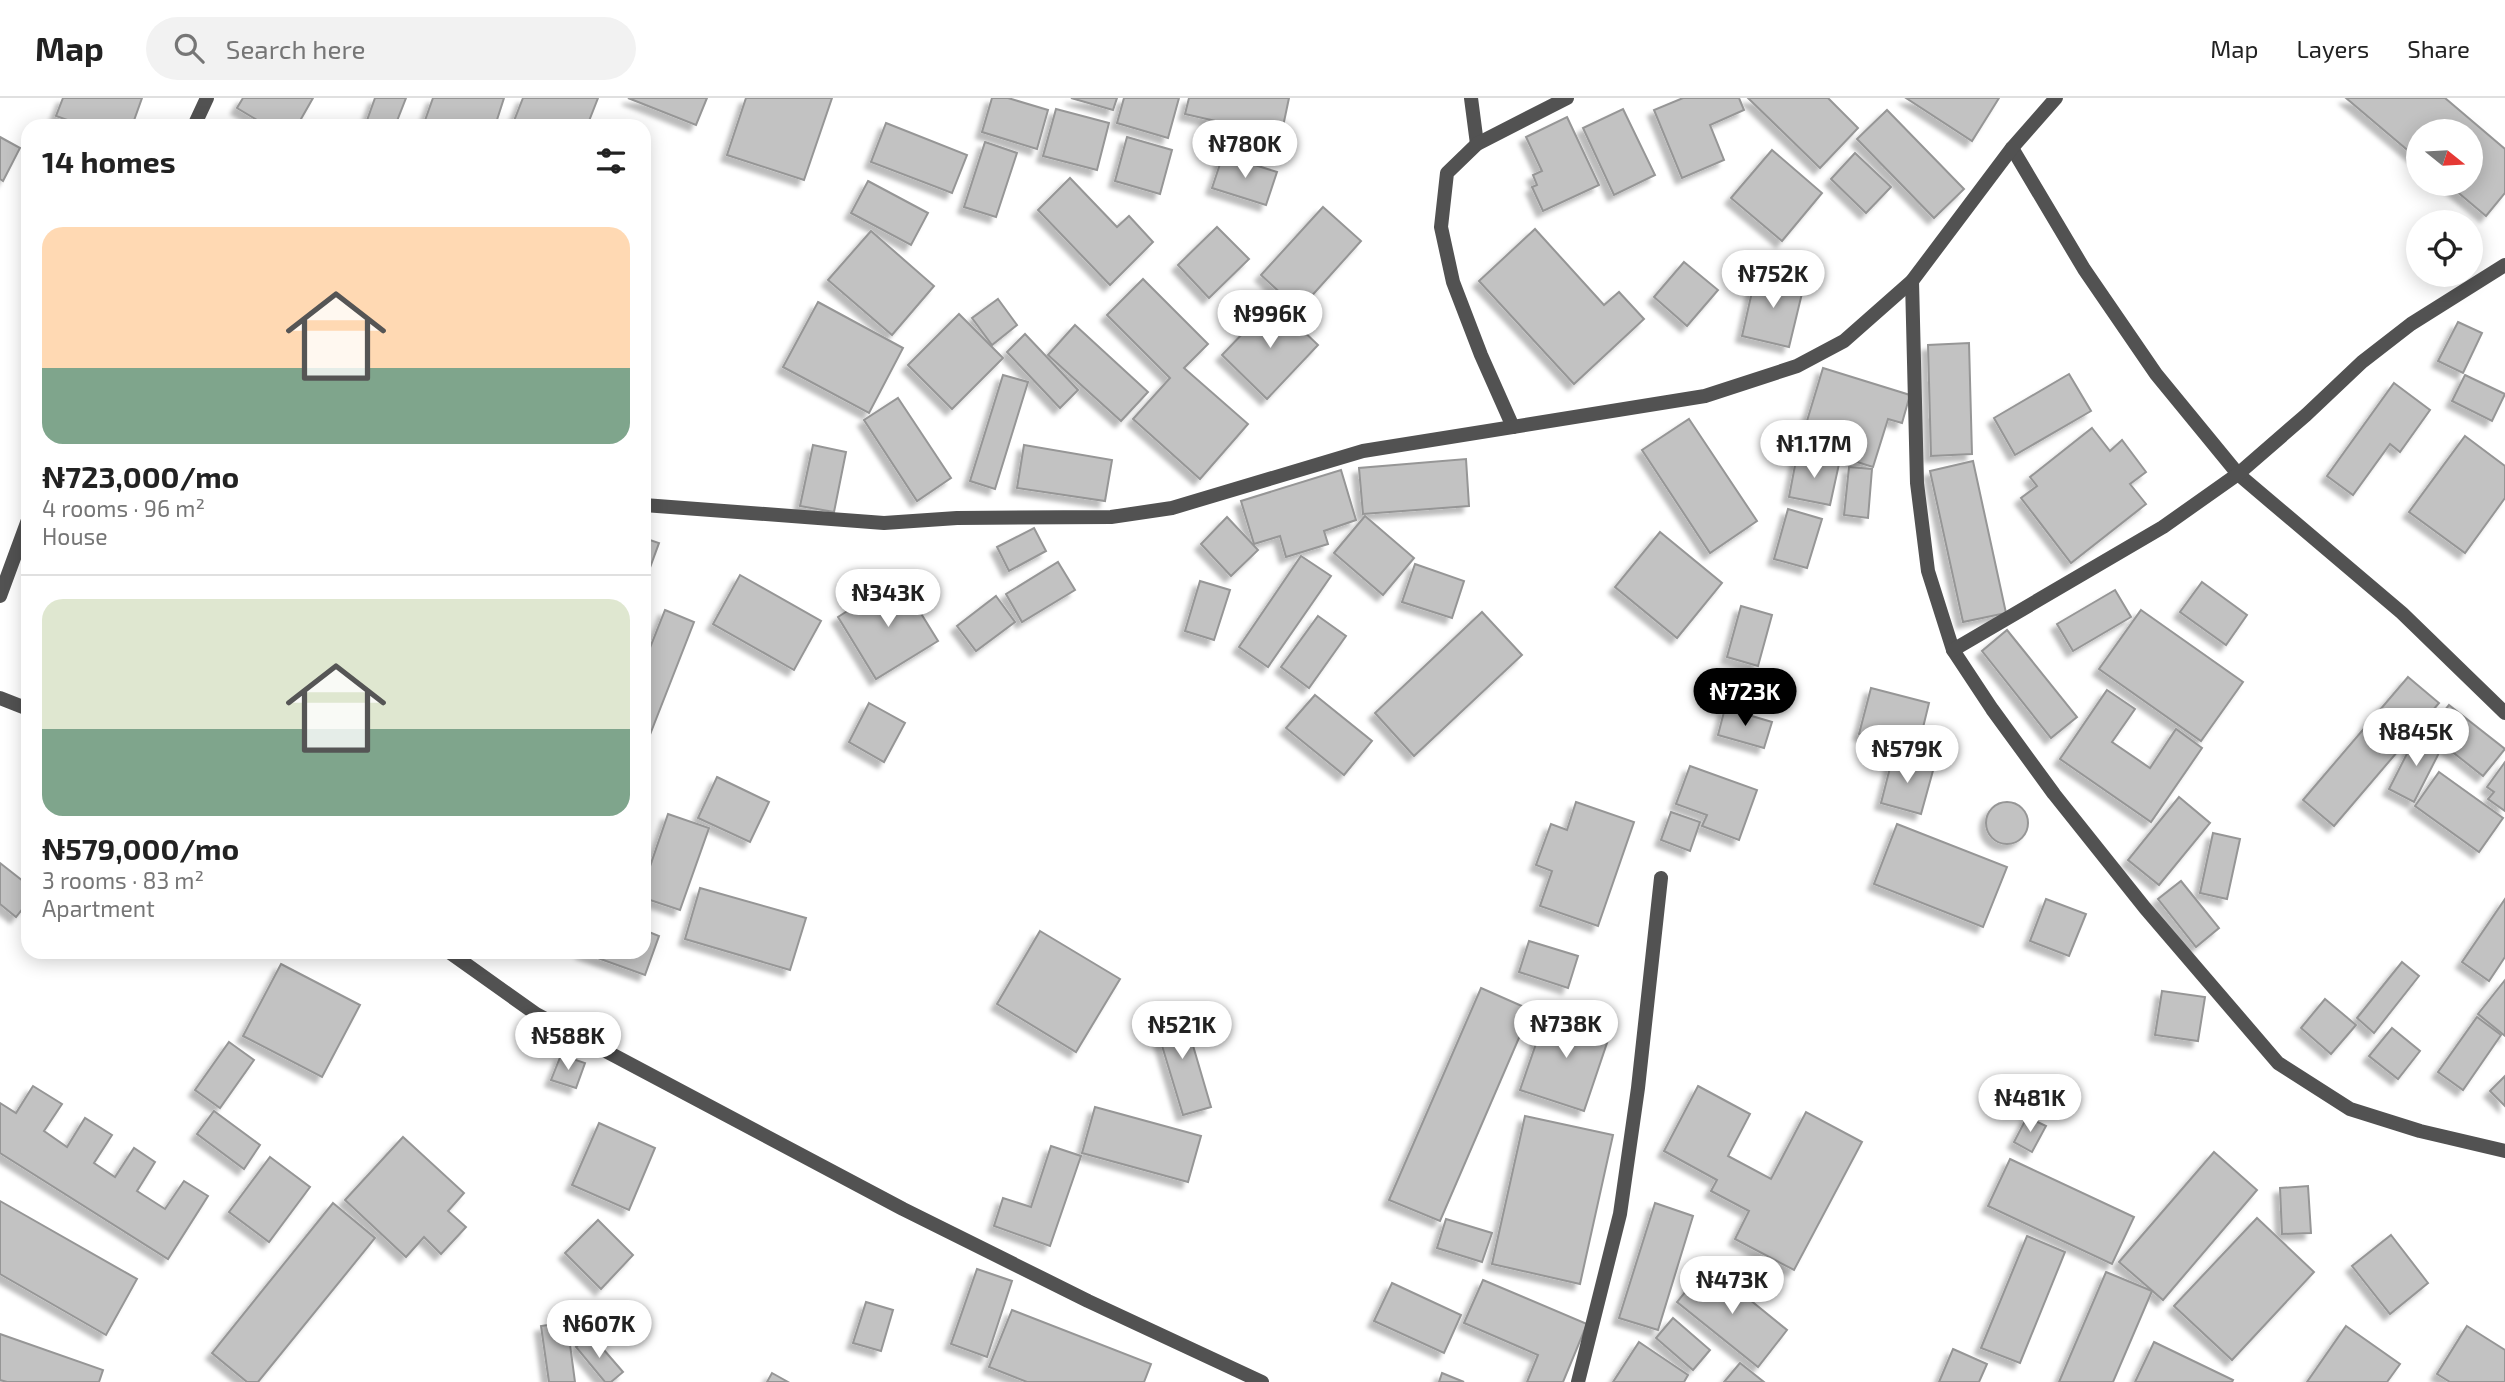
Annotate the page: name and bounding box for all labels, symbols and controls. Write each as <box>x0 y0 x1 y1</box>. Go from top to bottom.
search box <box>146 17 636 80</box>
text: Map <box>35 28 104 68</box>
icon: search <box>170 29 208 67</box>
text: Search here <box>226 33 365 64</box>
text: Map <box>2210 34 2258 63</box>
text: Layers <box>2296 34 2369 63</box>
text: Share <box>2407 34 2470 63</box>
north arrow <box>2406 119 2483 196</box>
map controls <box>2406 119 2483 287</box>
pin: ₦780K <box>1196 120 1294 180</box>
text: ₦780K <box>1208 129 1282 157</box>
icon: filters <box>592 142 630 180</box>
text: 14 homes <box>42 143 176 179</box>
button: locate <box>2406 210 2483 287</box>
pin: ₦752K <box>1724 250 1822 310</box>
text: ₦752K <box>1738 259 1808 287</box>
icon: home <box>273 273 399 399</box>
pin: ₦996K <box>1221 290 1319 350</box>
text: ₦996K <box>1233 299 1307 327</box>
pin: ₦1.17M <box>1757 420 1871 480</box>
text: ₦1.17M <box>1776 429 1852 457</box>
text: ₦723,000/mo <box>42 458 239 494</box>
text: 4 rooms · 96 m² <box>42 494 205 522</box>
text: House <box>42 522 108 550</box>
pin: ₦343K <box>839 570 937 629</box>
text: ₦343K <box>851 578 925 606</box>
icon: home <box>273 645 399 771</box>
pin: ₦723K <box>1696 668 1794 728</box>
text: ₦723K <box>1710 677 1780 705</box>
pin: ₦845K <box>2367 708 2465 768</box>
text: ₦845K <box>2379 717 2453 745</box>
pin: ₦579K <box>1858 726 1956 785</box>
text: ₦579K <box>1872 734 1942 762</box>
text: ₦579,000/mo <box>42 830 239 866</box>
text: 3 rooms · 83 m² <box>42 866 204 894</box>
text: Apartment <box>42 894 155 922</box>
pin: ₦738K <box>1517 1000 1615 1060</box>
pin: ₦521K <box>1133 1002 1231 1061</box>
text: ₦738K <box>1530 1009 1602 1037</box>
text: ₦521K <box>1148 1010 1216 1038</box>
pin: ₦588K <box>519 1012 617 1072</box>
text: ₦588K <box>531 1021 605 1049</box>
pin: ₦481K <box>1981 1074 2079 1134</box>
text: ₦481K <box>1994 1083 2066 1111</box>
pin: ₦473K <box>1683 1256 1781 1316</box>
text: ₦473K <box>1696 1265 1768 1293</box>
pin: ₦607K <box>550 1300 648 1360</box>
text: ₦607K <box>563 1309 635 1337</box>

